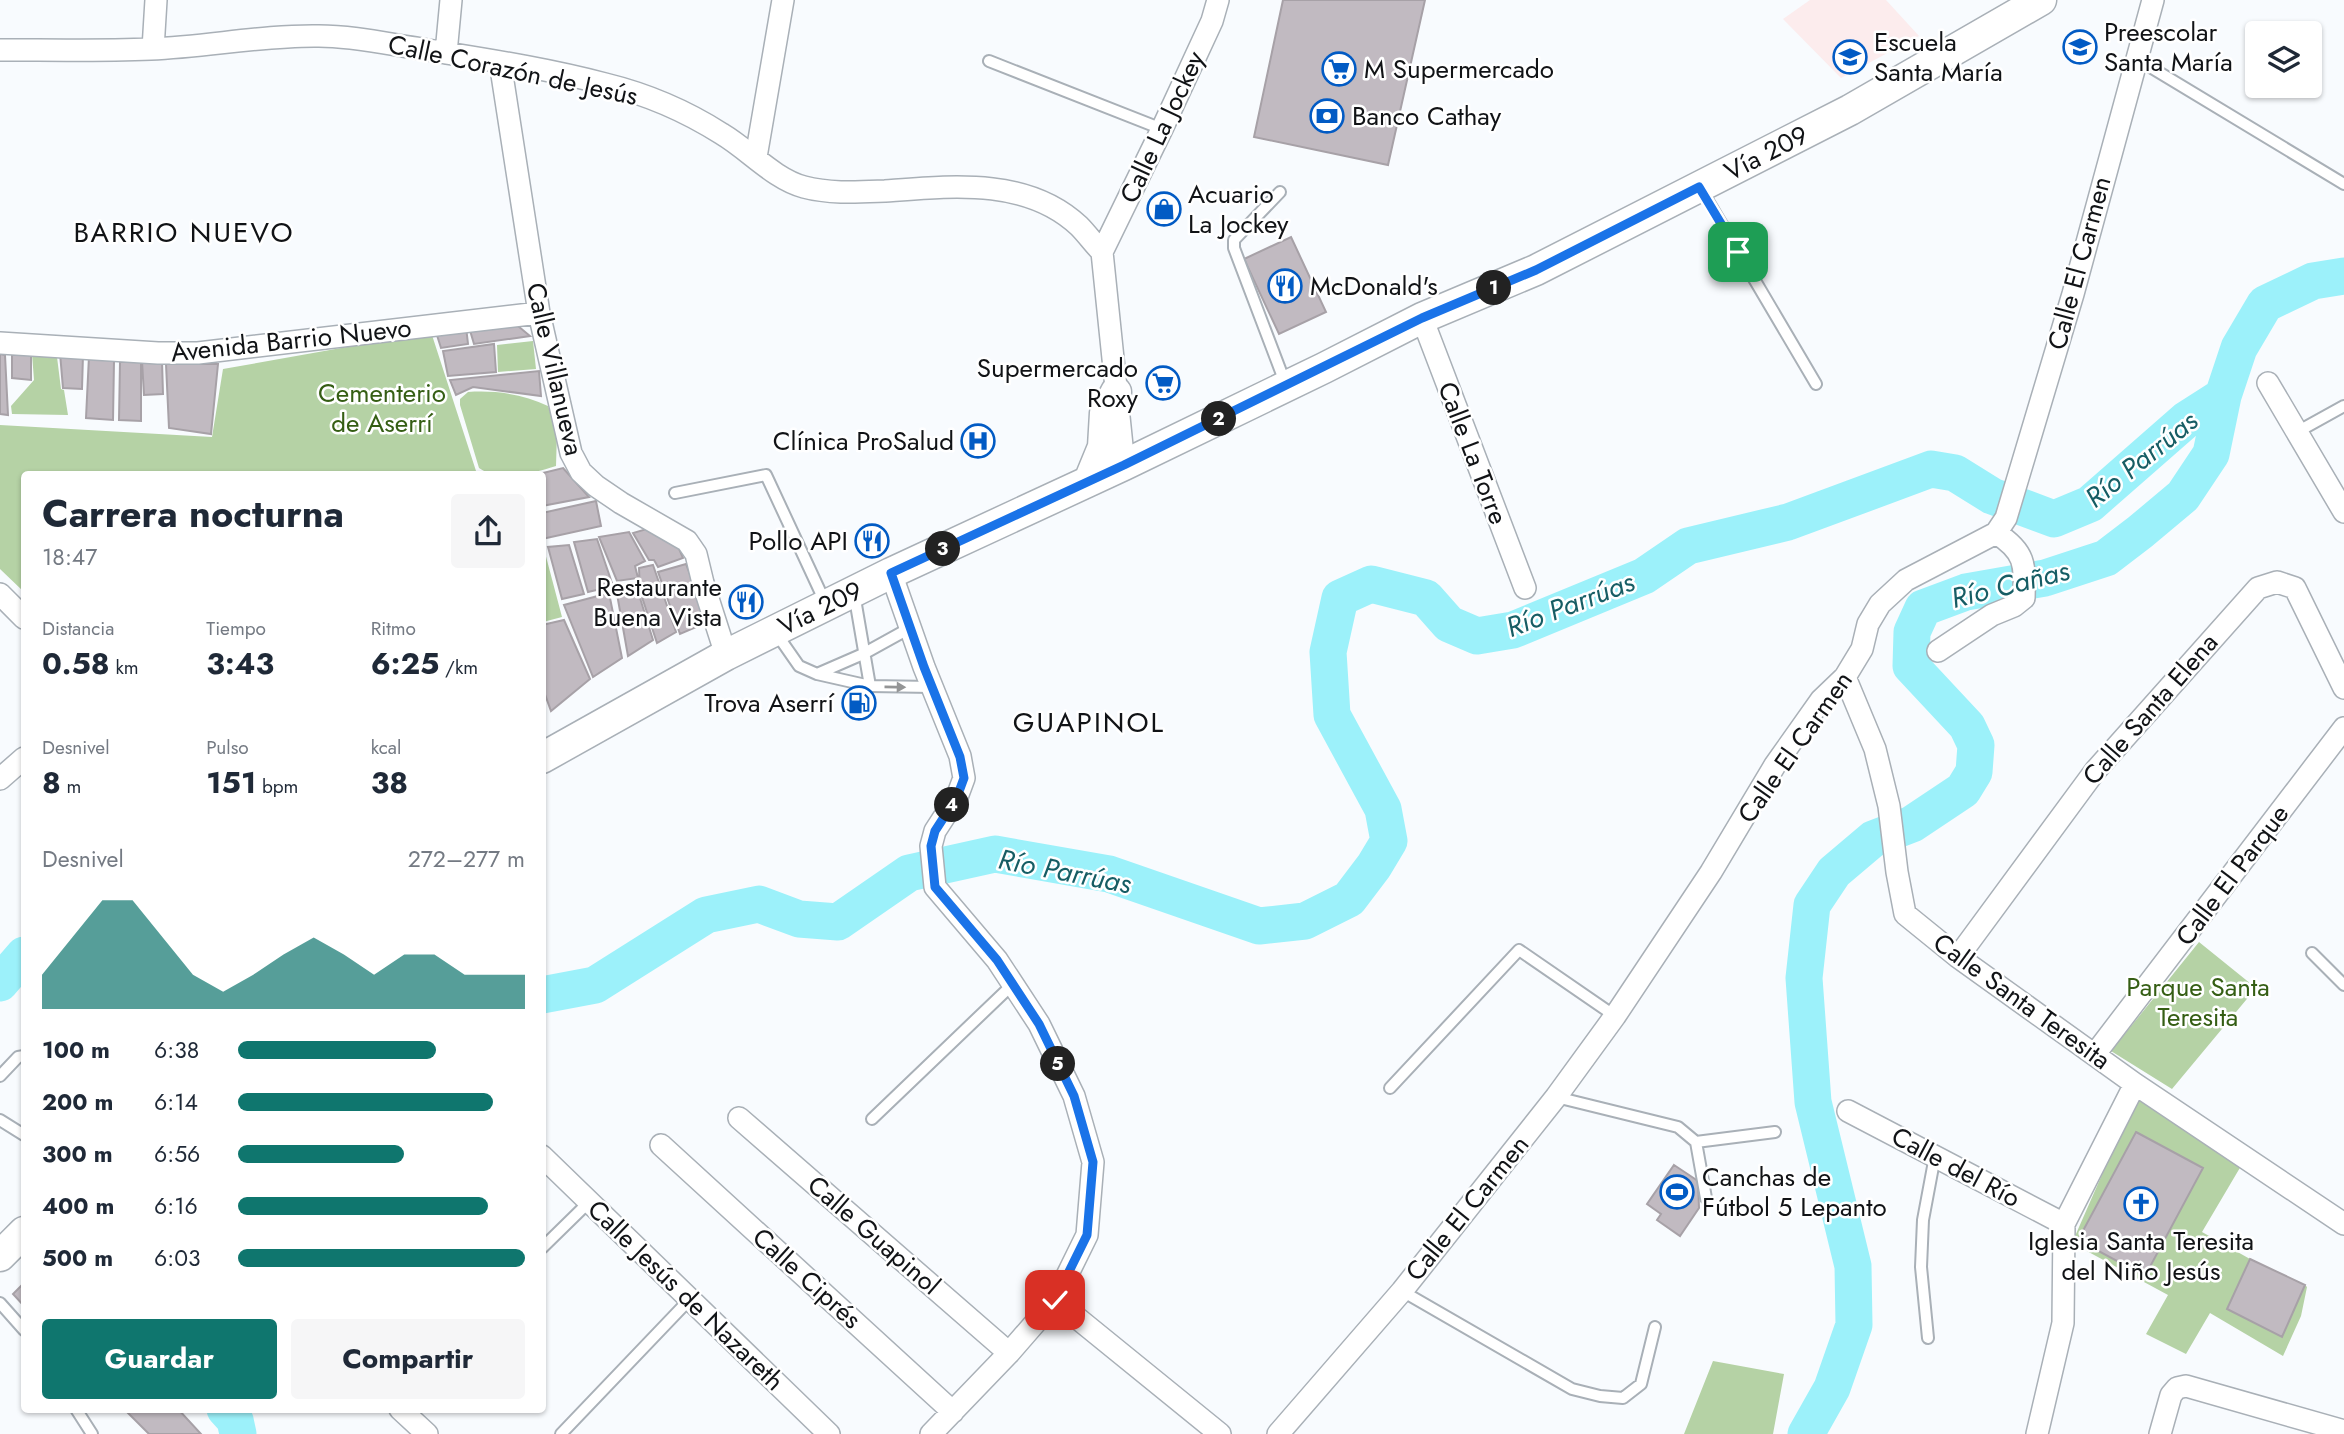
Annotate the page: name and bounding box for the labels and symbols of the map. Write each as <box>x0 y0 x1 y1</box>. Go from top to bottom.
place label: Preescolar Santa María <box>2104 13 2233 81</box>
place label: Escuela Santa María <box>1874 23 2003 91</box>
street label: Calle Corazón de Jesús <box>385 25 641 115</box>
school or university icon: Preescolar Santa María <box>2061 28 2099 66</box>
school or university icon: Escuela Santa María <box>1831 38 1869 76</box>
street label: Calle La Jockey <box>1110 44 1214 209</box>
supermarket icon: M Supermercado <box>1320 50 1358 88</box>
place label: M Supermercado <box>1364 50 1554 88</box>
bank icon: Banco Cathay <box>1308 97 1346 135</box>
place label: Banco Cathay <box>1352 97 1502 135</box>
street label: Vía 209 <box>1717 116 1815 190</box>
street label: Calle El Carmen <box>2038 172 2120 354</box>
place label: Acuario La Jockey <box>1188 175 1289 243</box>
shop icon: Acuario La Jockey <box>1145 190 1183 228</box>
district label: BARRIO NUEVO <box>73 212 295 253</box>
pin <box>1708 222 1768 282</box>
restaurant icon: McDonald's <box>1266 267 1304 305</box>
place label: McDonald's <box>1310 267 1438 305</box>
pin: 1 <box>1476 270 1512 306</box>
street label: Calle Villanueva <box>517 279 593 459</box>
street label: Avenida Barrio Nuevo <box>169 308 413 372</box>
place label: Supermercado Roxy <box>977 349 1139 417</box>
supermarket icon: Supermercado Roxy <box>1144 364 1182 402</box>
park label: Cementerio de Aserrí <box>318 374 446 442</box>
street label: Calle La Torre <box>1428 376 1518 530</box>
water label: Río Parrúas <box>2076 401 2207 518</box>
pin: 2 <box>1202 402 1236 436</box>
place label: Clínica ProSalud <box>773 422 954 460</box>
hospital icon: Clínica ProSalud <box>959 422 997 460</box>
place label: Pollo API <box>749 522 848 560</box>
restaurant icon: Pollo API <box>853 522 891 560</box>
pin: 3 <box>926 532 960 566</box>
water label: Río Cañas <box>1947 550 2074 619</box>
water label: Río Parrúas <box>1500 561 1641 648</box>
place label: Restaurante Buena Vista <box>593 568 722 636</box>
street label: Vía 209 <box>771 571 869 645</box>
restaurant icon: Restaurante Buena Vista <box>727 583 765 621</box>
street label: Calle Santa Elena <box>2073 625 2227 793</box>
street label: Calle El Carmen <box>1728 663 1862 831</box>
one-way arrow <box>884 681 906 692</box>
place label: Trova Aserrí <box>704 684 835 722</box>
fuel station icon: Trova Aserrí <box>840 684 878 722</box>
district label: GUAPINOL <box>1013 702 1165 743</box>
pin: 4 <box>934 788 970 822</box>
street label: Calle El Parque <box>2166 797 2298 953</box>
water label: Río Parrúas <box>995 839 1136 905</box>
street label: Calle Santa Teresita <box>1925 924 2119 1078</box>
park label: Parque Santa Teresita <box>2126 968 2270 1036</box>
pin: 5 <box>1040 1046 1076 1082</box>
street label: Calle del Río <box>1885 1117 2027 1217</box>
street label: Calle El Carmen <box>1396 1127 1538 1289</box>
place label: Canchas de Fútbol 5 Lepanto <box>1702 1158 1887 1226</box>
street label: Calle Guapinol <box>799 1166 949 1304</box>
sports icon: Canchas de Fútbol 5 Lepanto <box>1658 1173 1696 1211</box>
church icon: Iglesia Santa Teresita del Niño Jesús <box>2122 1185 2160 1223</box>
street label: Calle Jesús de Nazareth <box>579 1191 793 1399</box>
street label: Calle Ciprés <box>744 1219 870 1337</box>
place label: Iglesia Santa Teresita del Niño Jesús <box>2028 1222 2254 1290</box>
pin <box>1025 1270 1085 1330</box>

